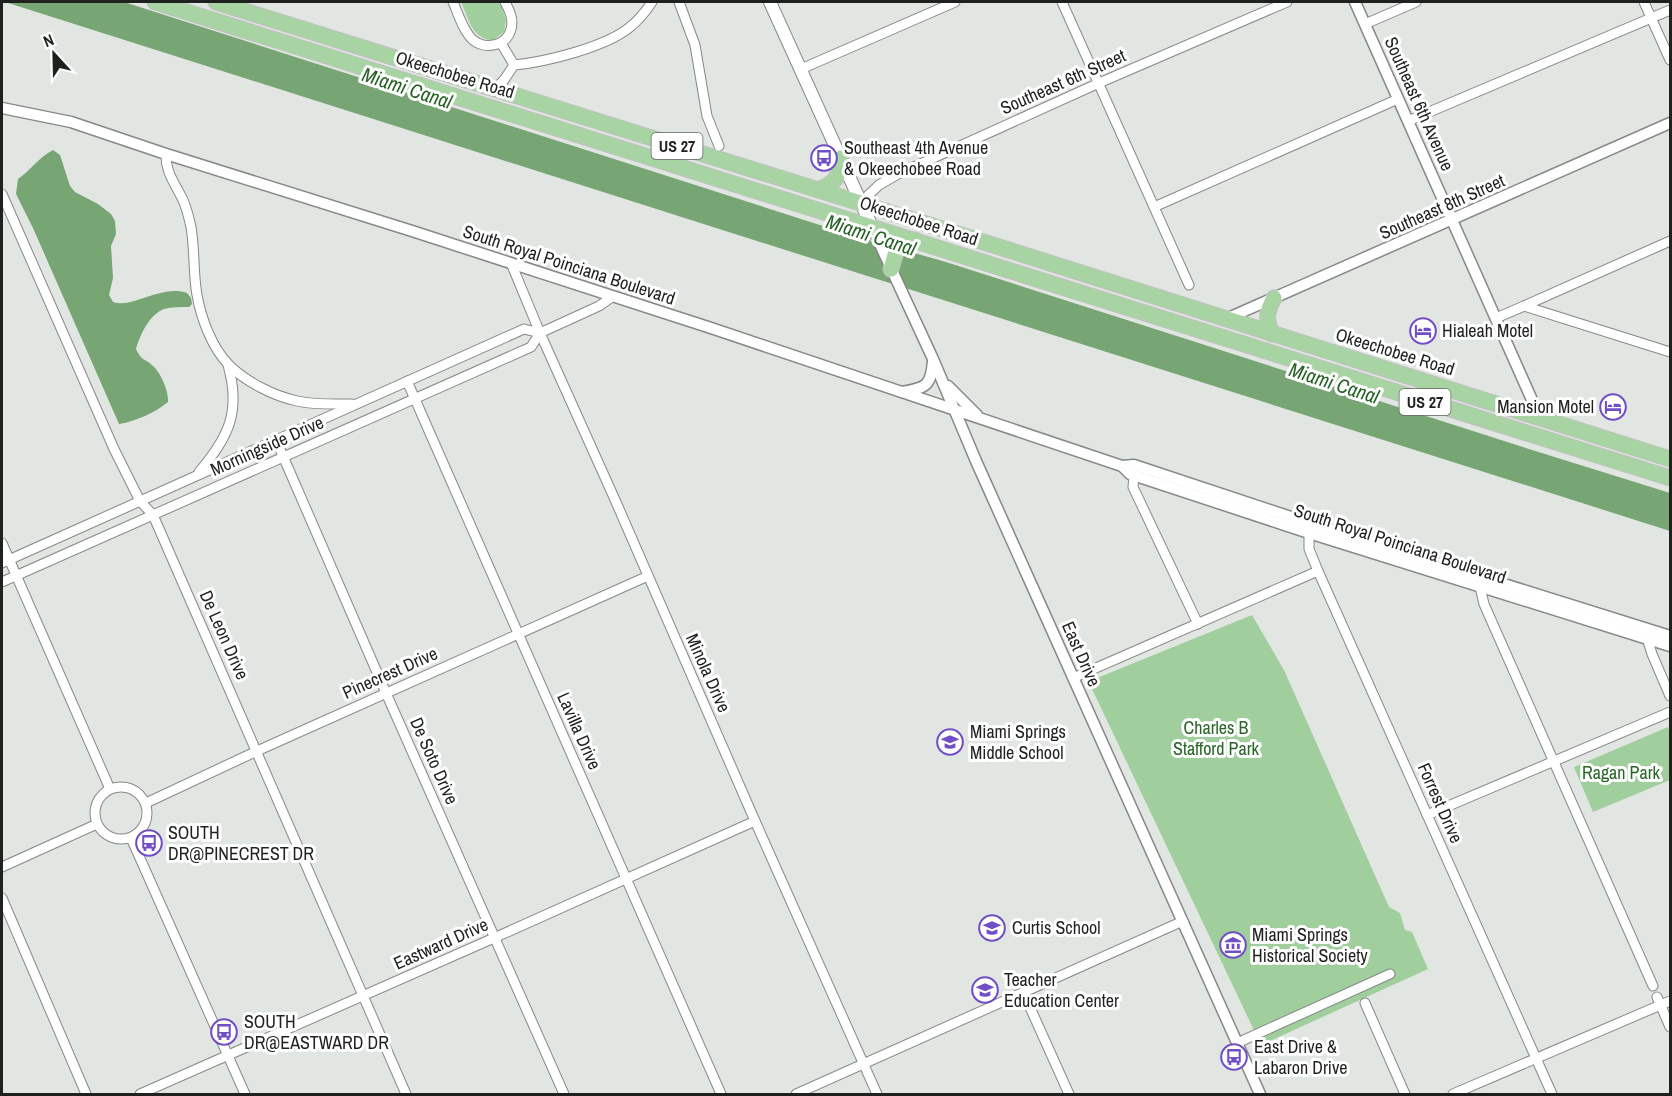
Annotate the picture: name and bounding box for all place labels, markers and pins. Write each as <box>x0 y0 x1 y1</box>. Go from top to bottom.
place label: Southeast 4th Avenue & Okeechobee Road <box>844 135 988 181</box>
bus stop icon: Southeast 4th Avenue & Okeechobee Road <box>809 143 839 173</box>
hotel icon: Hialeah Motel <box>1408 316 1438 346</box>
place label: Hialeah Motel <box>1442 318 1533 343</box>
hotel icon: Mansion Motel <box>1598 392 1628 422</box>
place label: Mansion Motel <box>1497 394 1594 419</box>
place label: Miami Springs Middle School <box>970 719 1066 765</box>
school or university icon: Miami Springs Middle School <box>935 727 965 757</box>
place label: SOUTH DR@PINECREST DR <box>168 820 314 866</box>
bus stop icon: SOUTH DR@PINECREST DR <box>134 828 164 858</box>
school or university icon: Curtis School <box>977 913 1007 943</box>
place label: Curtis School <box>1012 915 1101 940</box>
place label: Miami Springs Historical Society <box>1252 922 1368 968</box>
museum icon: Miami Springs Historical Society <box>1218 930 1248 960</box>
place label: Teacher Education Center <box>1004 967 1119 1013</box>
school or university icon: Teacher Education Center <box>970 975 1000 1005</box>
place label: SOUTH DR@EASTWARD DR <box>244 1009 389 1055</box>
bus stop icon: SOUTH DR@EASTWARD DR <box>209 1017 239 1047</box>
place label: East Drive & Labaron Drive <box>1254 1034 1348 1080</box>
bus stop icon: East Drive & Labaron Drive <box>1219 1042 1249 1072</box>

